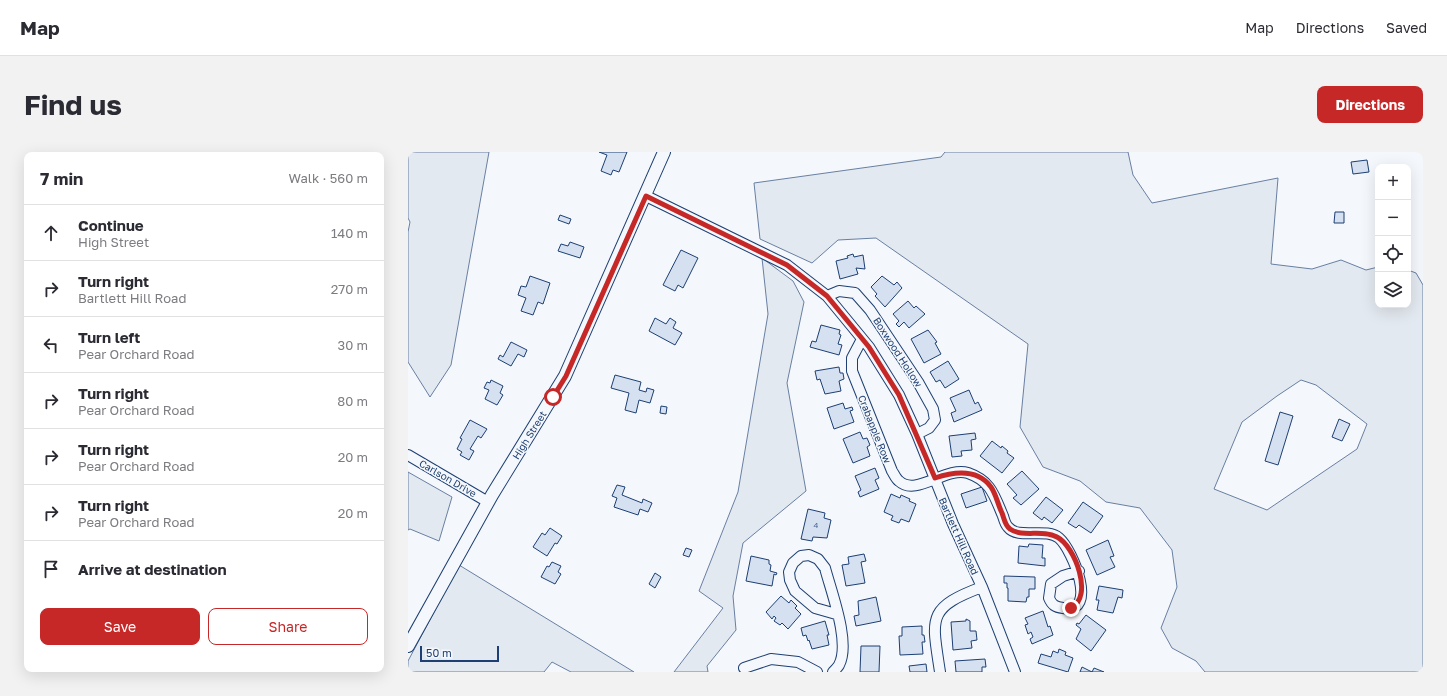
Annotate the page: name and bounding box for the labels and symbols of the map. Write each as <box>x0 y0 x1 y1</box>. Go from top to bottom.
street label: Boxwood Hollow <box>871 315 925 389</box>
route start <box>544 388 562 406</box>
street label: Crabapple Row <box>856 393 894 465</box>
street label: High Street <box>509 409 549 461</box>
street label: Carlson Drive <box>417 457 479 499</box>
street label: Bartlett Hill Road <box>937 495 981 577</box>
house number: 4 <box>814 520 819 530</box>
route end <box>1062 599 1080 617</box>
scale bar <box>420 644 499 663</box>

